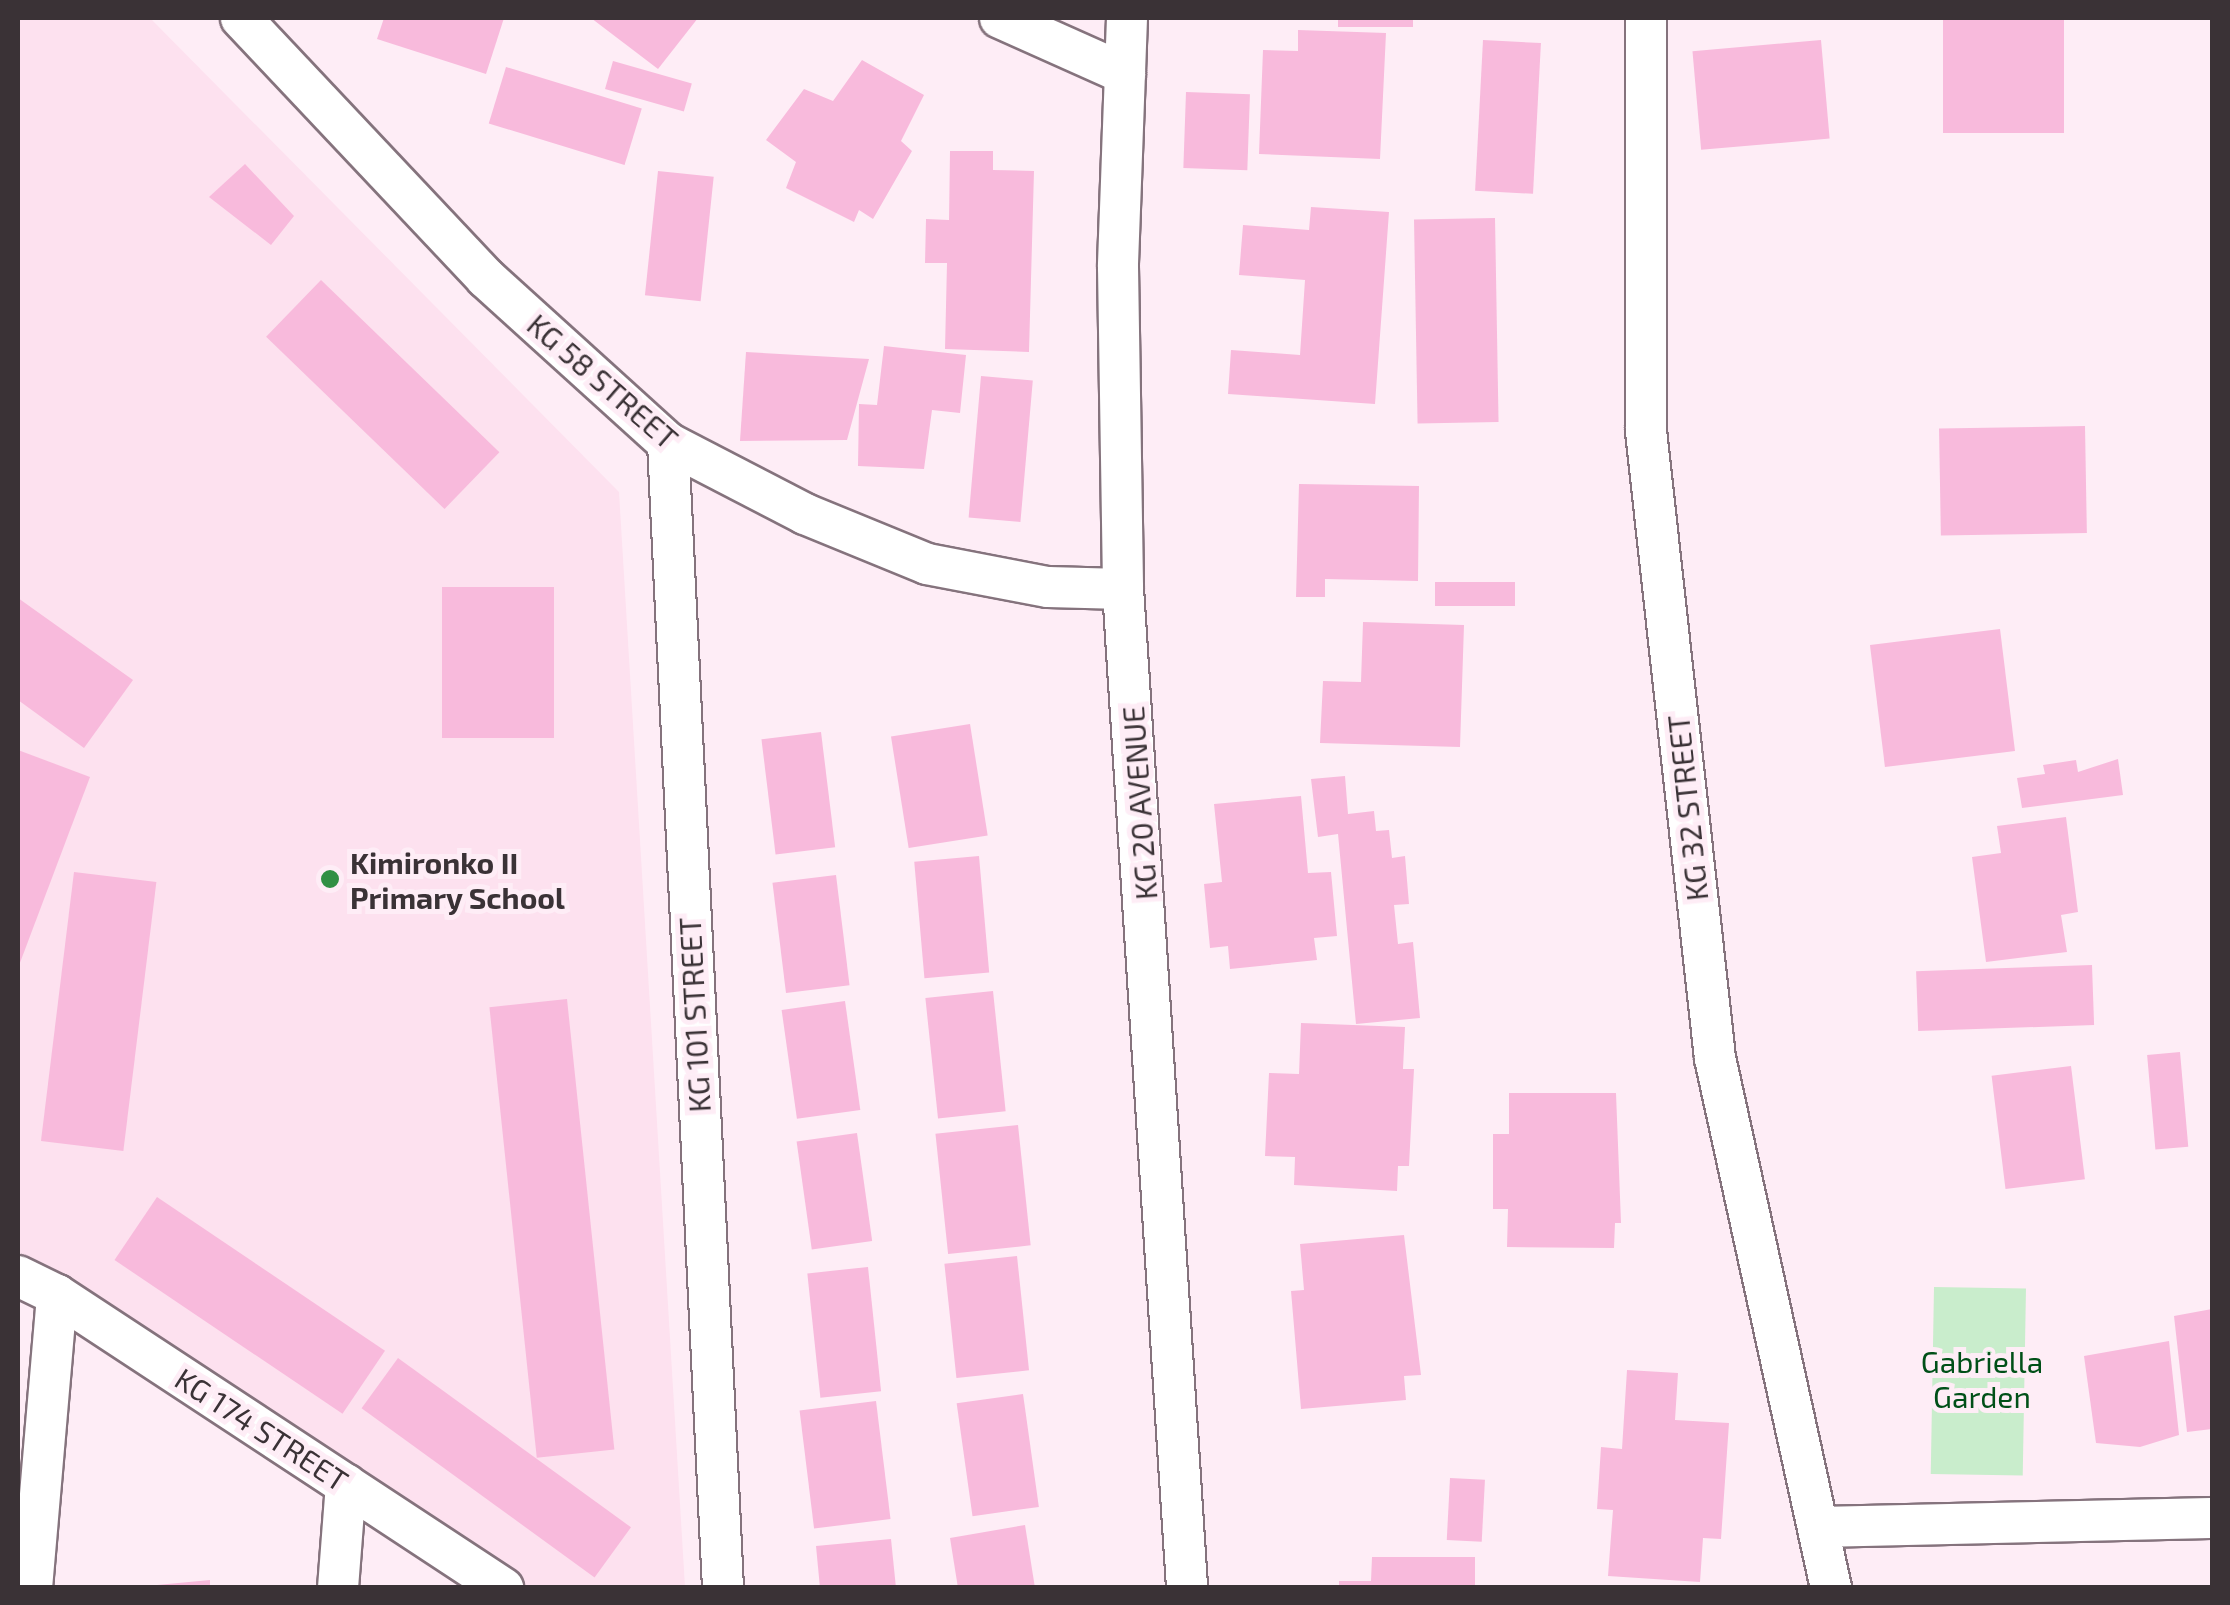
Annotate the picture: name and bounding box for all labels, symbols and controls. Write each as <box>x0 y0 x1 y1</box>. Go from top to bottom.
street label: KG 58 STREET <box>520 306 686 456</box>
street label: KG 20 AVENUE <box>1114 705 1164 901</box>
street label: KG 32 STREET <box>1659 713 1715 903</box>
place label: Kimironko II Primary School <box>350 844 566 914</box>
marker: Kimironko II Primary School <box>319 868 341 890</box>
street label: KG 101 STREET <box>671 917 717 1113</box>
park label: Gabriella Garden <box>1921 1343 2043 1414</box>
street label: KG 174 STREET <box>169 1360 355 1498</box>

